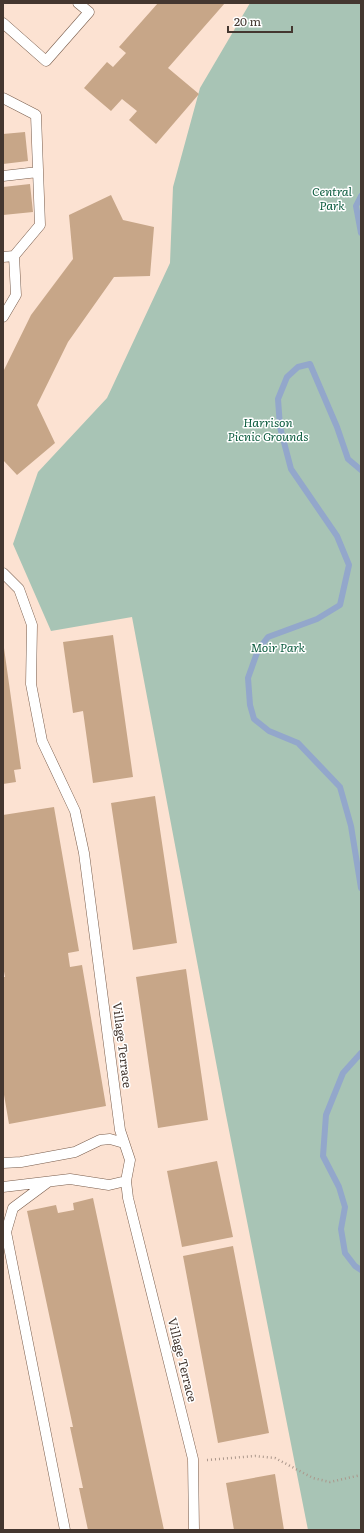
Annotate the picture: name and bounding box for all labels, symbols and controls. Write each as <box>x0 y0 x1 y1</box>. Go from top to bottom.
scale bar <box>228 8 292 34</box>
text: 20 m <box>234 12 261 30</box>
park label: Central Park <box>312 182 353 214</box>
park label: Harrison Picnic Grounds <box>228 413 308 445</box>
park label: Moir Park <box>251 638 306 656</box>
street label: Village Terrace <box>109 1001 137 1089</box>
street label: Village Terrace <box>164 1316 202 1404</box>

